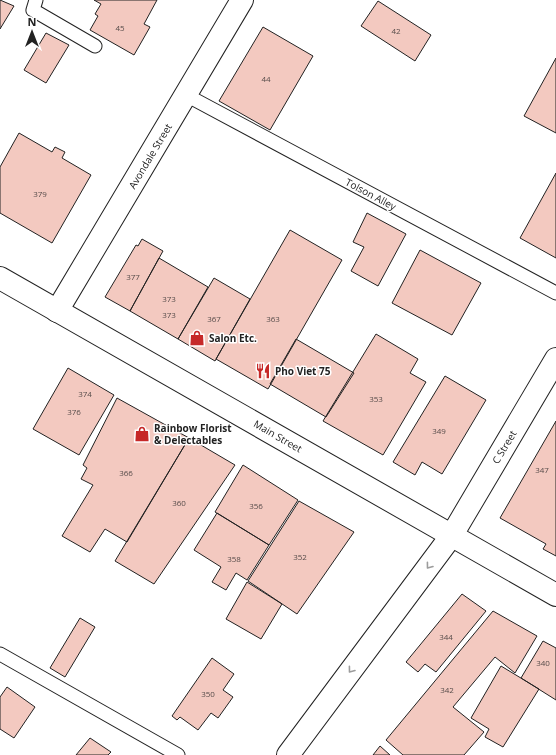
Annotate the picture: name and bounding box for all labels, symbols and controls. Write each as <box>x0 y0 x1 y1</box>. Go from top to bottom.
north arrow <box>12 12 52 52</box>
text: N <box>28 14 36 29</box>
house number: 45 <box>115 22 125 33</box>
house number: 42 <box>391 25 401 36</box>
house number: 44 <box>261 73 271 84</box>
street label: Avondale Street <box>125 120 175 191</box>
street label: Tolson Alley <box>343 175 400 214</box>
house number: 379 <box>33 188 47 199</box>
house number: 377 <box>126 271 140 282</box>
house number: 373 <box>162 293 176 304</box>
house number: 373 <box>162 309 176 320</box>
house number: 367 <box>207 313 221 324</box>
house number: 363 <box>266 313 280 324</box>
shop icon: Salon Etc. <box>188 329 206 347</box>
place label: Salon Etc. <box>209 331 257 345</box>
restaurant icon: Pho Viet 75 <box>254 362 272 380</box>
place label: Pho Viet 75 <box>275 364 331 378</box>
house number: 374 <box>78 388 92 399</box>
house number: 353 <box>369 393 383 404</box>
house number: 376 <box>67 406 81 417</box>
street label: Main Street <box>251 417 305 456</box>
place label: Rainbow Florist & Delectables <box>154 421 232 447</box>
shop icon: Rainbow Florist & Delectables <box>133 425 151 443</box>
house number: 349 <box>432 425 446 436</box>
street label: C Street <box>489 427 520 466</box>
house number: 347 <box>535 464 549 475</box>
house number: 366 <box>119 467 133 478</box>
house number: 360 <box>172 497 186 508</box>
house number: 356 <box>249 500 263 511</box>
house number: 352 <box>293 551 307 562</box>
house number: 358 <box>227 553 241 564</box>
one-way arrow <box>427 562 434 569</box>
house number: 344 <box>439 631 453 642</box>
house number: 340 <box>536 657 550 668</box>
one-way arrow <box>349 666 356 673</box>
house number: 342 <box>440 684 454 695</box>
house number: 350 <box>201 688 215 699</box>

